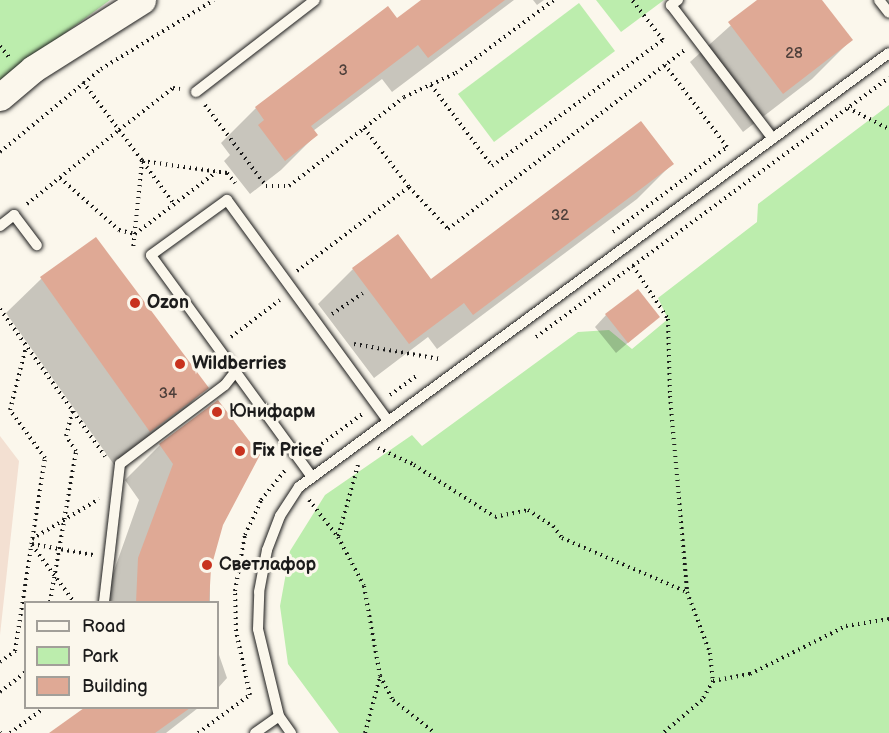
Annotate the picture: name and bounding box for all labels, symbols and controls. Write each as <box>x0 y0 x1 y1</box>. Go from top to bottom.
house number: 28 <box>785 45 803 63</box>
house number: 3 <box>338 62 348 80</box>
house number: 32 <box>551 207 569 225</box>
place label: Ozon <box>147 292 189 314</box>
marker: Ozon <box>128 296 142 310</box>
place label: Wildberries <box>192 353 286 375</box>
marker: Wildberries <box>173 357 187 371</box>
house number: 34 <box>159 385 177 403</box>
place label: Юнифарм <box>229 401 316 423</box>
marker: Юнифарм <box>210 405 224 419</box>
place label: Fix Price <box>252 440 323 462</box>
marker: Fix Price <box>233 444 247 458</box>
place label: Светлафор <box>219 554 316 576</box>
marker: Светлафор <box>200 558 214 572</box>
legend <box>24 601 219 709</box>
text: Road <box>82 616 126 637</box>
text: Park <box>82 646 118 667</box>
text: Building <box>82 676 148 697</box>

